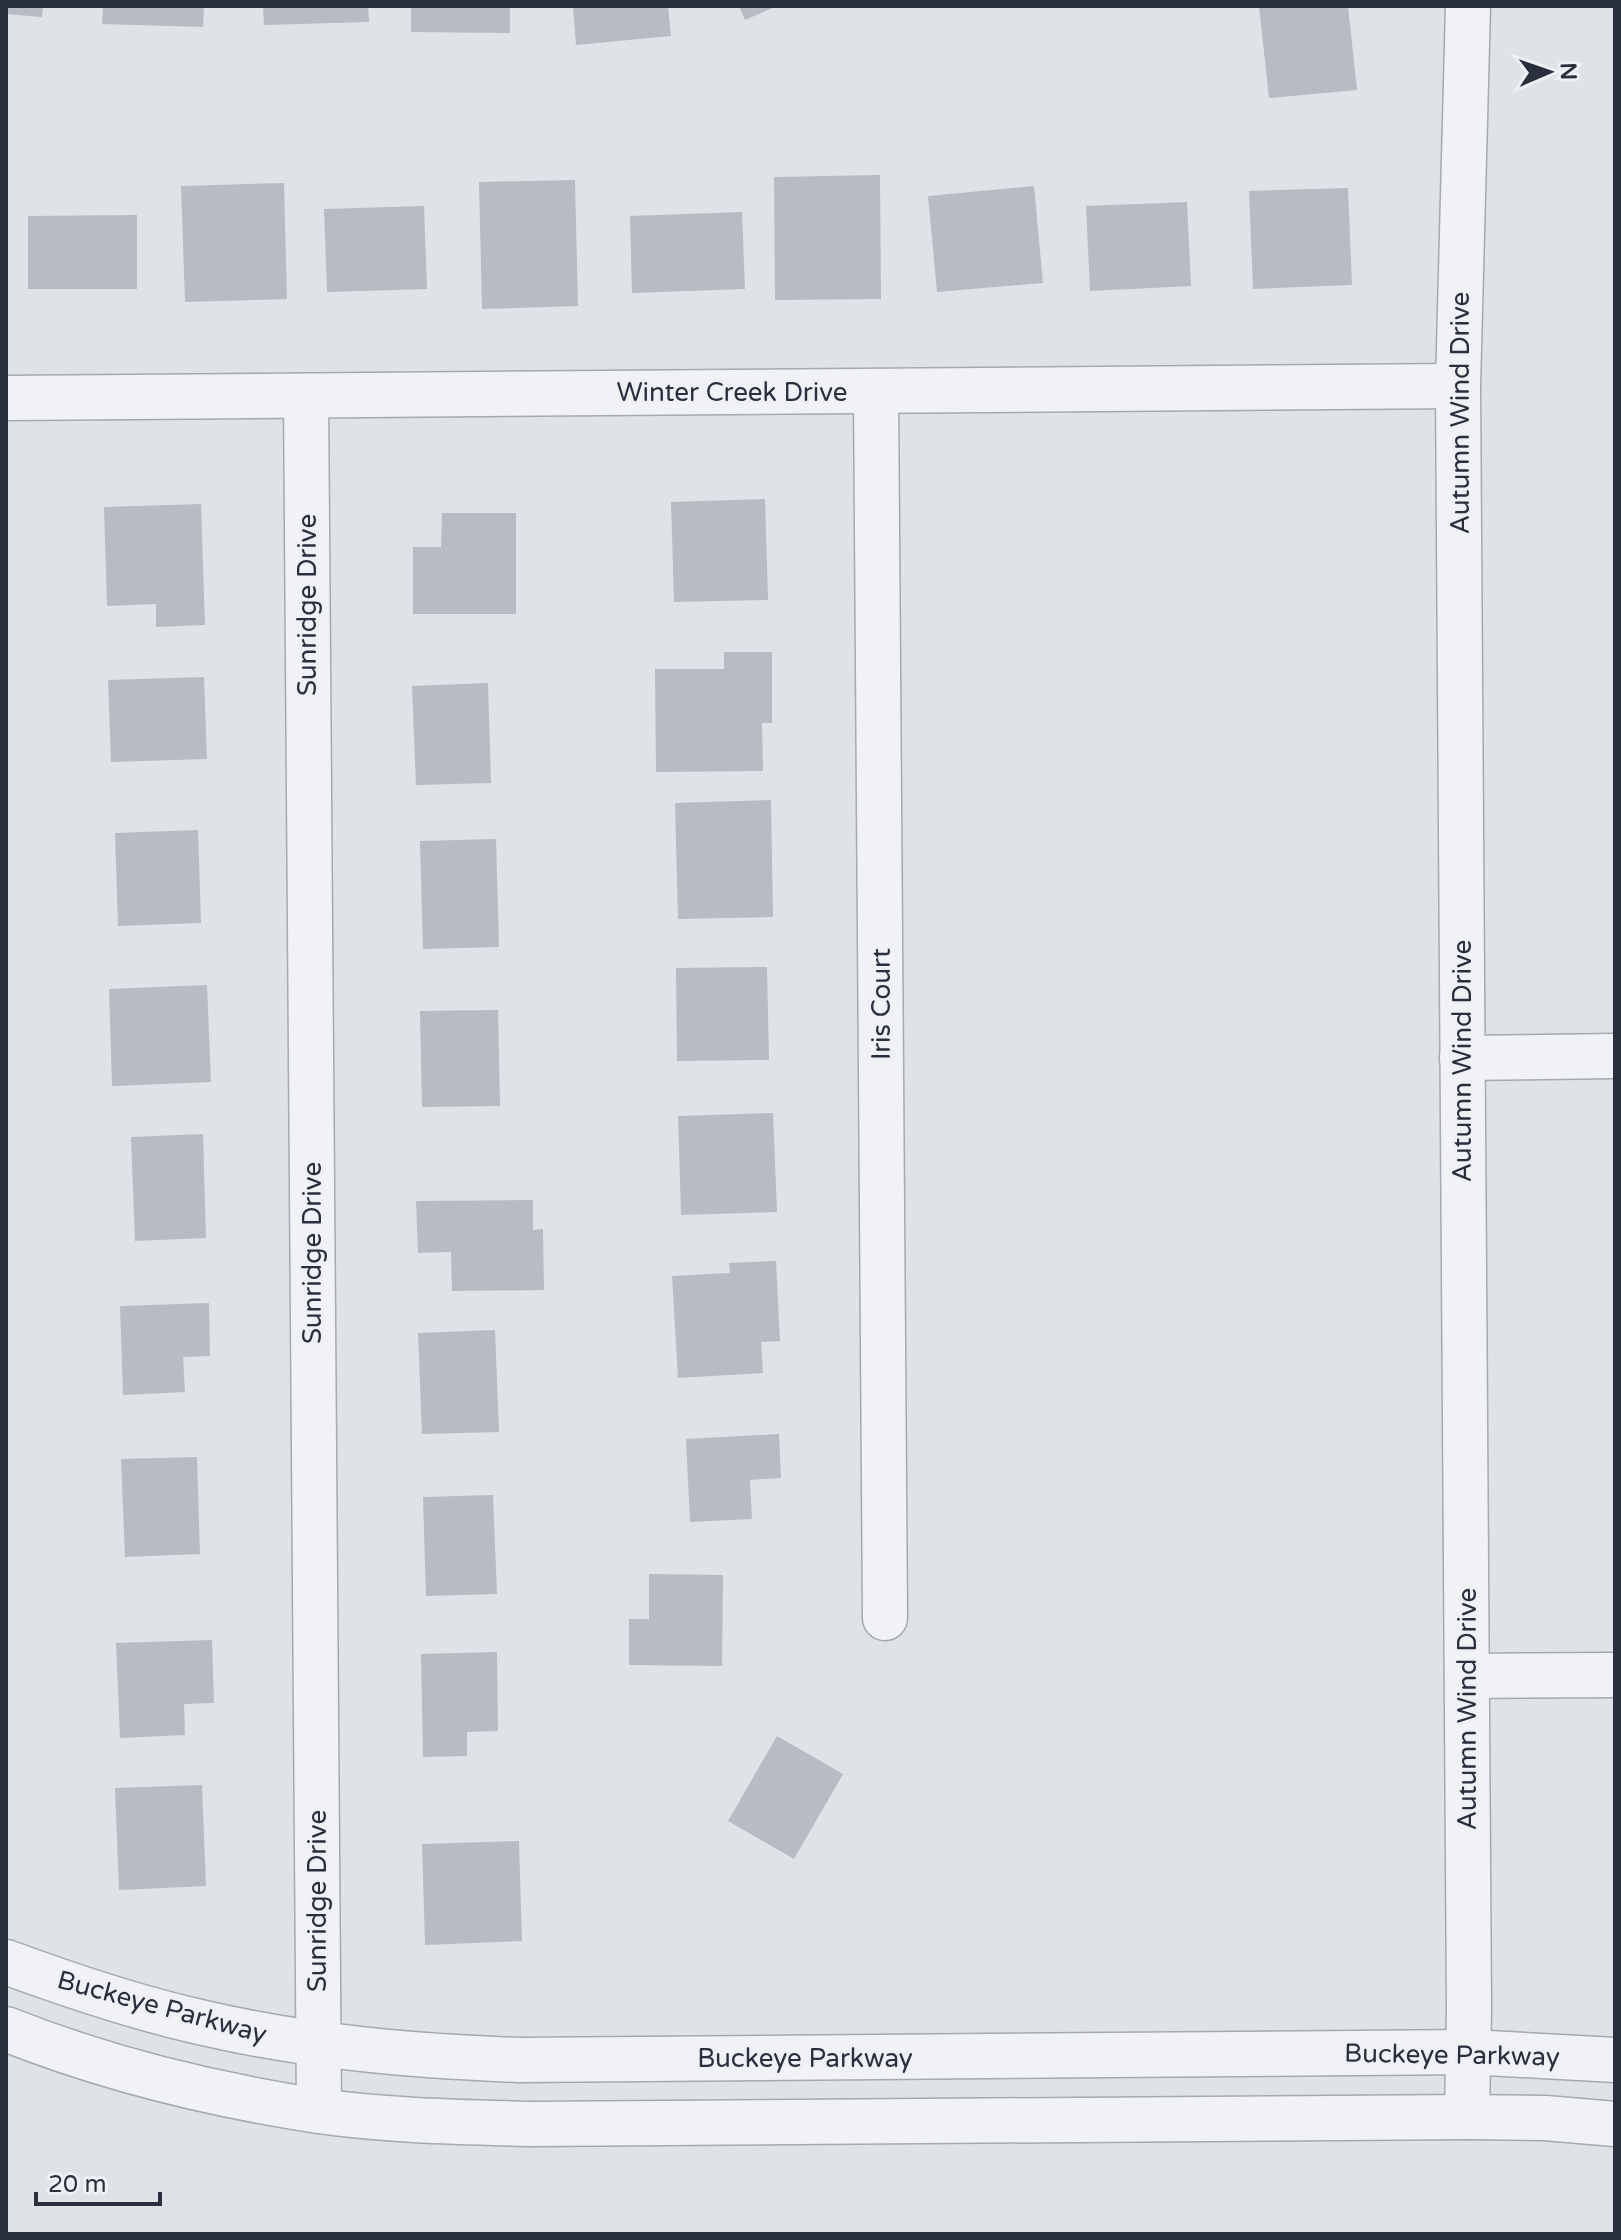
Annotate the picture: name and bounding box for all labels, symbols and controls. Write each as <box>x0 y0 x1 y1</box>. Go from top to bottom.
north arrow <box>1509 32 1589 112</box>
text: N <box>1555 62 1581 81</box>
street label: Autumn Wind Drive <box>1445 292 1476 534</box>
street label: Winter Creek Drive <box>616 377 848 408</box>
street label: Sunridge Drive <box>292 514 323 696</box>
street label: Autumn Wind Drive <box>1447 940 1478 1182</box>
street label: Iris Court <box>866 948 897 1060</box>
street label: Sunridge Drive <box>297 1162 328 1344</box>
street label: Autumn Wind Drive <box>1452 1588 1483 1830</box>
street label: Sunridge Drive <box>302 1810 333 1992</box>
street label: Buckeye Parkway <box>54 1964 270 2050</box>
street label: Buckeye Parkway <box>1344 2038 1560 2072</box>
street label: Buckeye Parkway <box>697 2043 913 2074</box>
scale bar <box>36 2156 160 2206</box>
text: 20 m <box>48 2170 106 2199</box>

